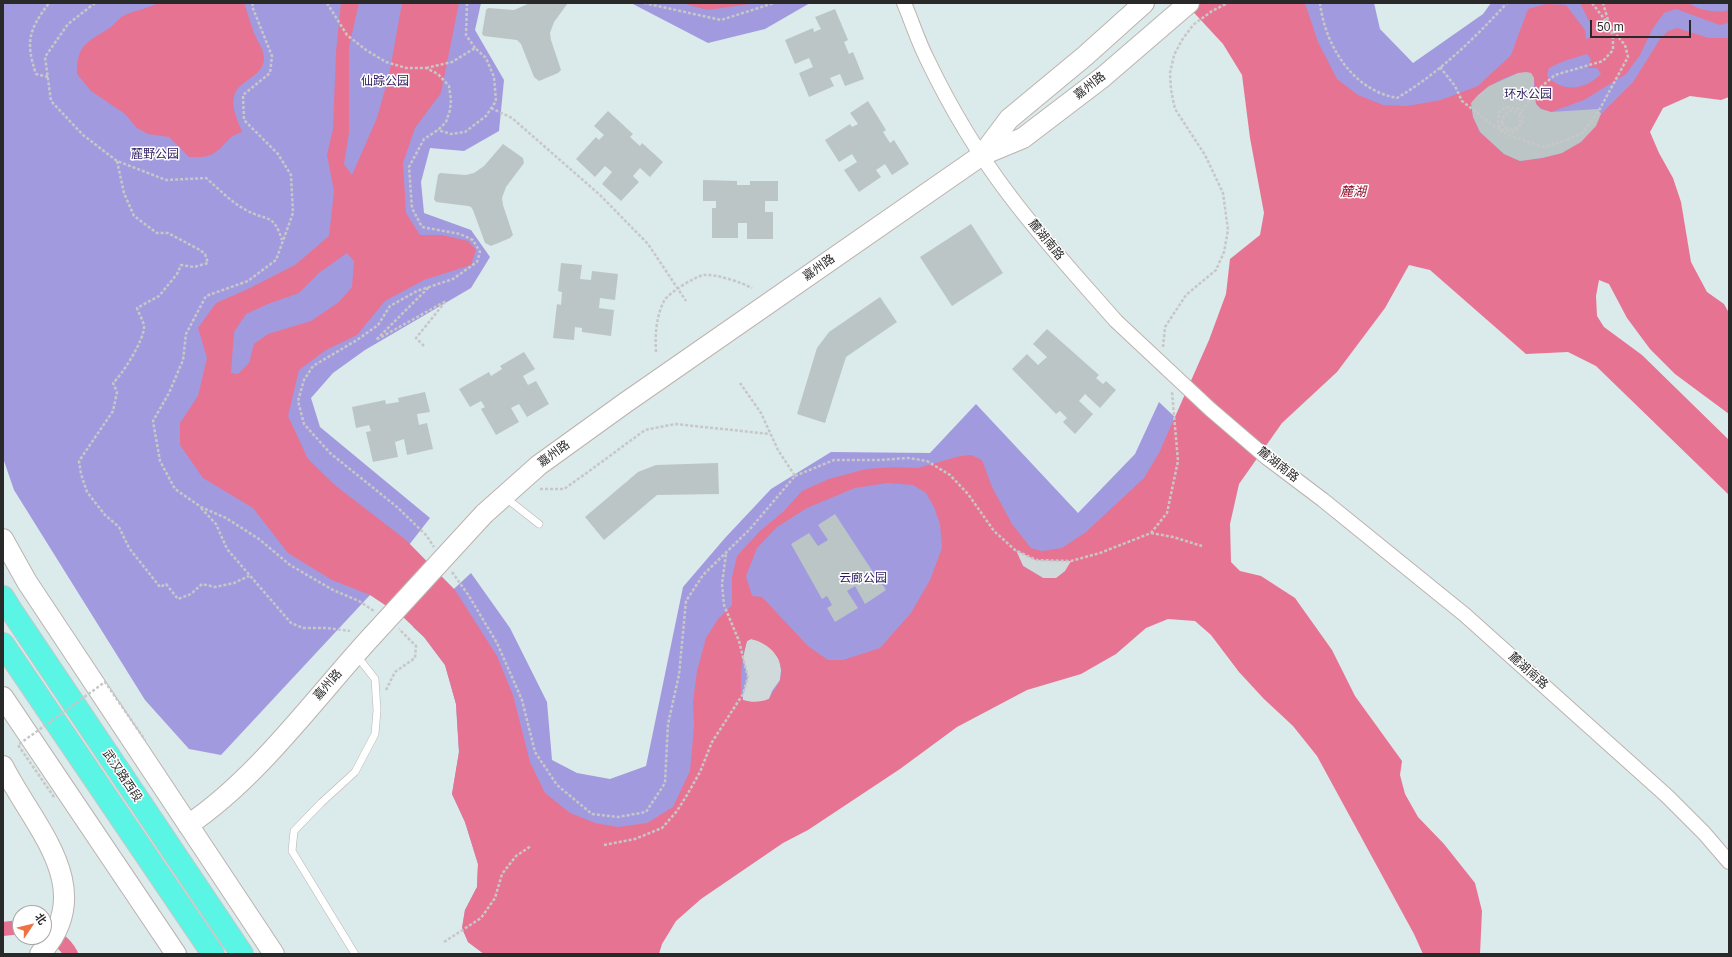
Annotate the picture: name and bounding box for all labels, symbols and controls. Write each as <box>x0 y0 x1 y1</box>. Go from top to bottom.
scale bar <box>1592 12 1693 38</box>
text: 50 m <box>1597 20 1624 34</box>
street label: 嘉州路 <box>1071 69 1109 103</box>
park label: 仙踪公园 <box>361 75 409 89</box>
park label: 环水公园 <box>1504 88 1552 102</box>
park label: 麓野公园 <box>131 148 179 162</box>
water label: 麓湖 <box>1340 184 1366 200</box>
street label: 麓湖南路 <box>1025 217 1067 263</box>
street label: 嘉州路 <box>800 252 838 284</box>
street label: 嘉州路 <box>535 438 573 470</box>
street label: 麓湖南路 <box>1255 445 1301 485</box>
park label: 云廊公园 <box>839 572 887 586</box>
street label: 麓湖南路 <box>1505 650 1551 692</box>
street label: 嘉州路 <box>311 667 345 703</box>
street label: 武汉路西段 <box>99 747 145 805</box>
north arrow <box>12 905 52 945</box>
text: 北 <box>33 911 49 927</box>

